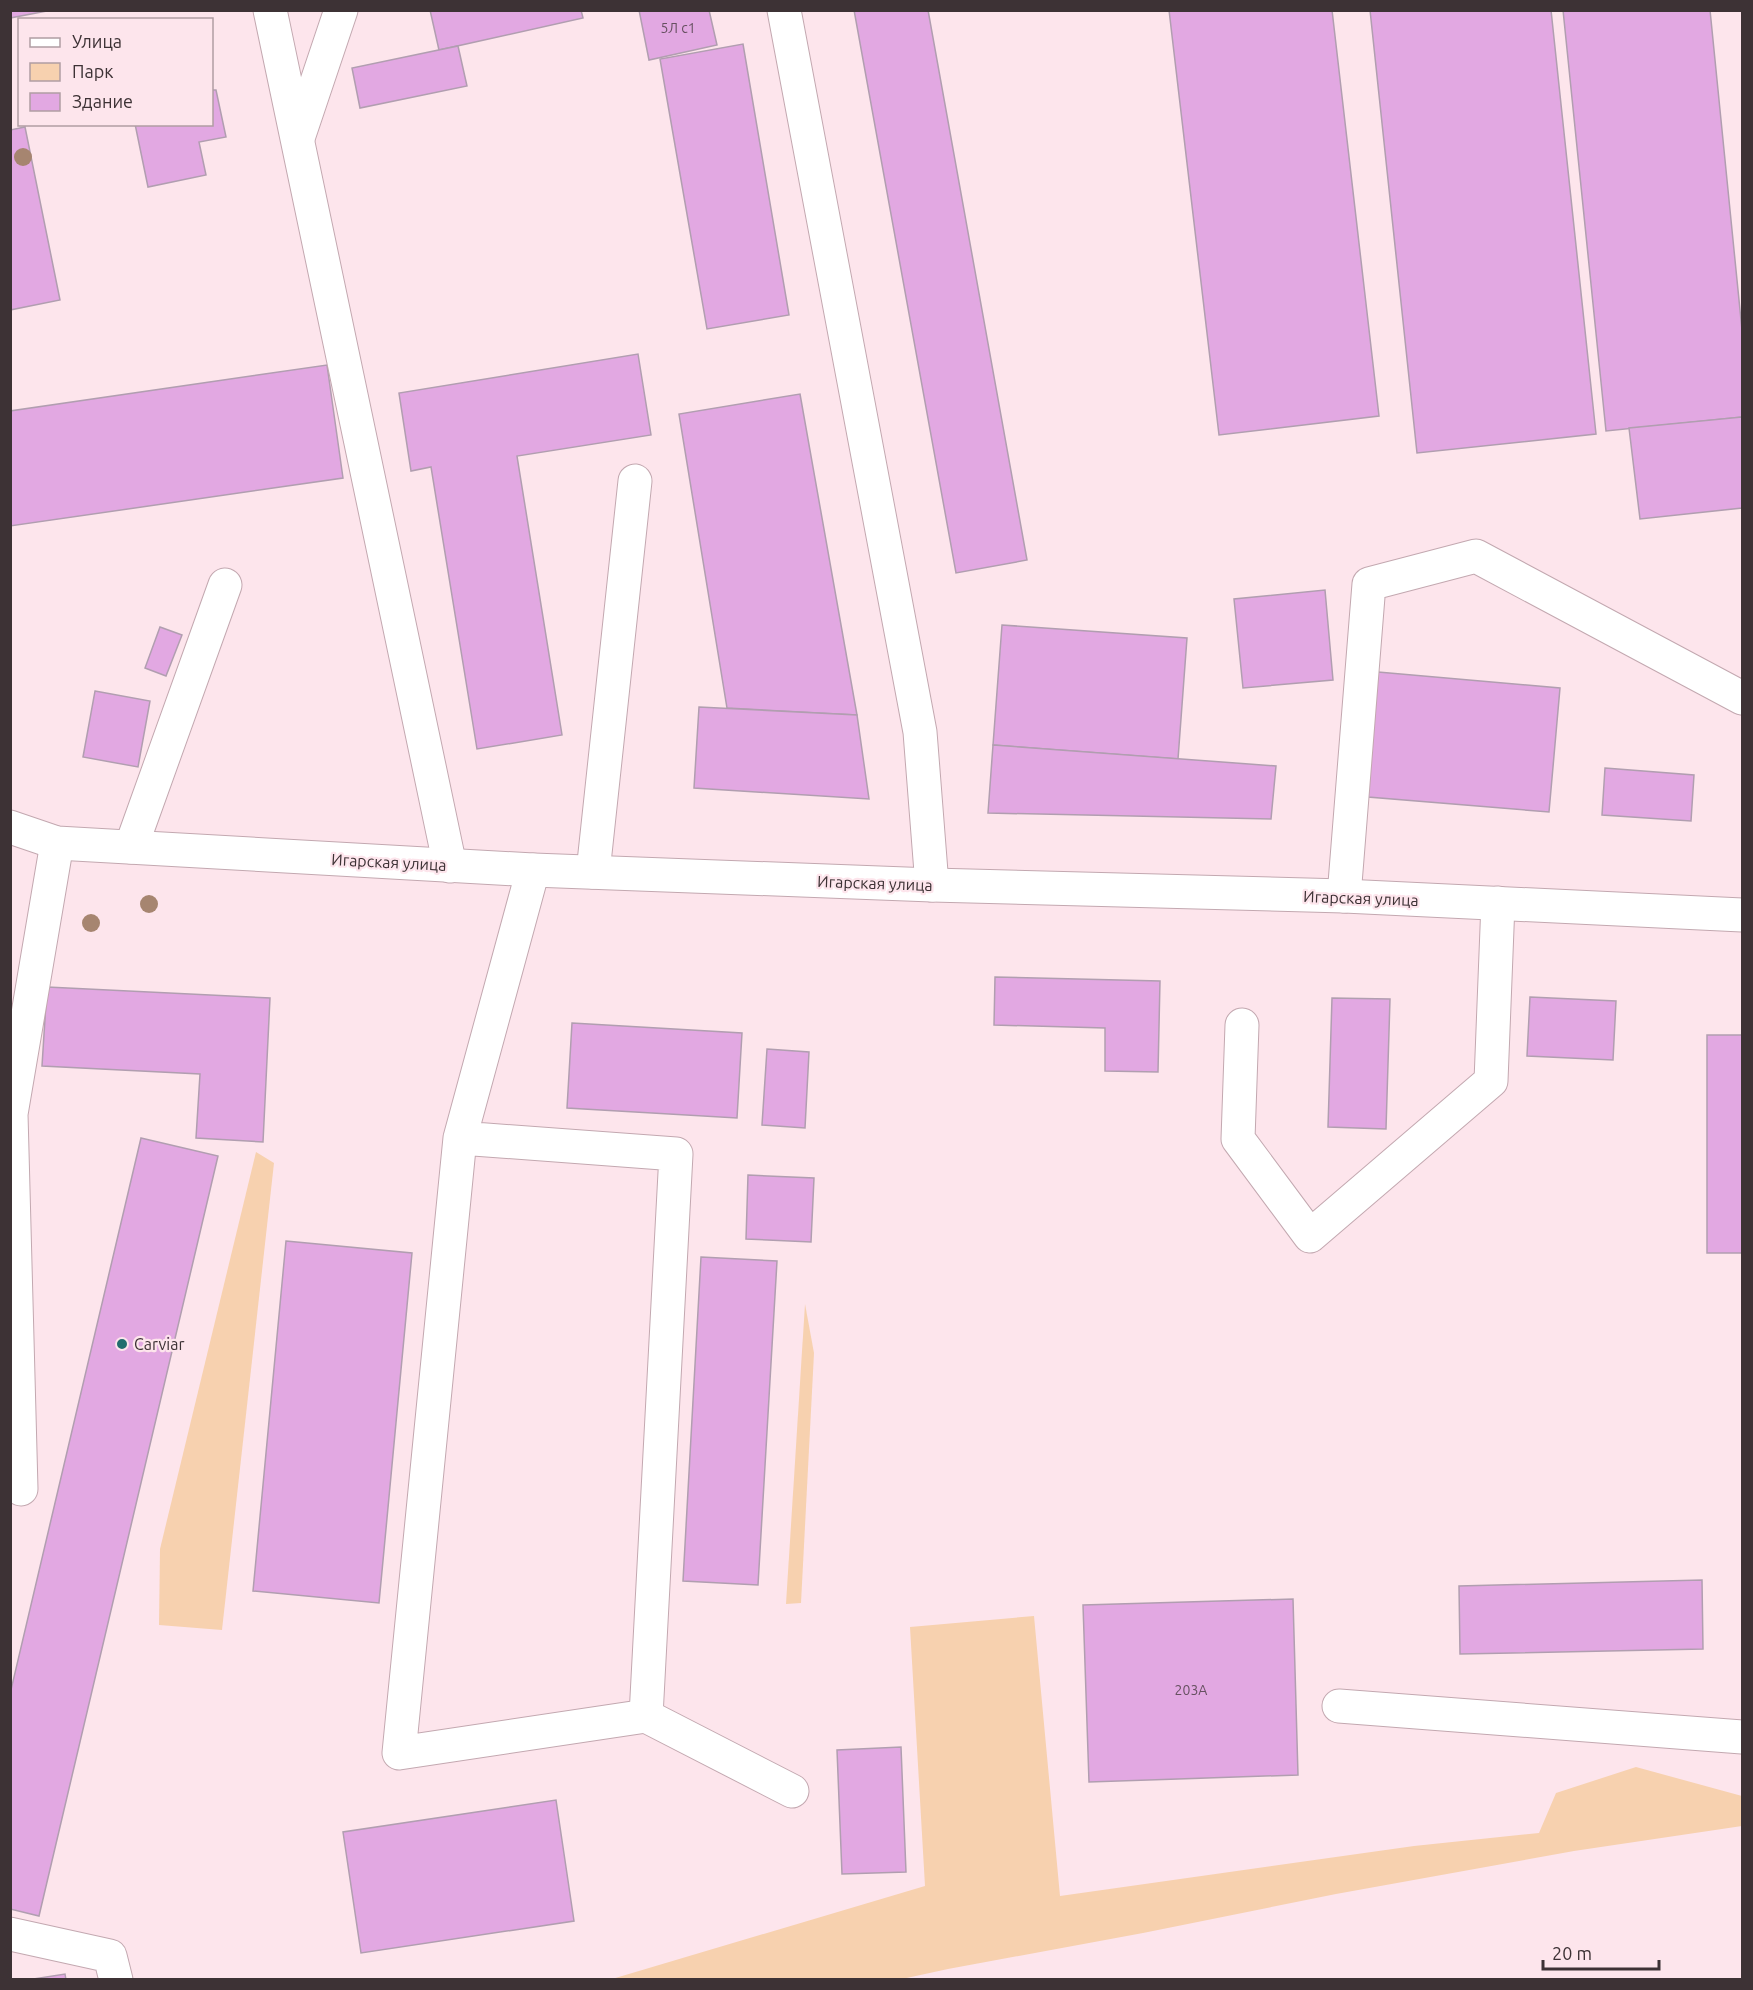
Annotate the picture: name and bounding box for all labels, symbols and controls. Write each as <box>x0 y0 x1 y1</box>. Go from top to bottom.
legend <box>18 18 213 126</box>
house number: 5Л с1 <box>660 20 696 36</box>
text: Улица <box>72 31 122 51</box>
text: Парк <box>72 61 113 81</box>
text: Здание <box>72 91 133 111</box>
street label: Игарская улица <box>331 850 447 874</box>
street label: Игарская улица <box>817 872 933 894</box>
street label: Игарская улица <box>1303 887 1419 909</box>
place label: Carviar <box>134 1335 184 1353</box>
marker: Carviar <box>115 1337 129 1351</box>
house number: 203А <box>1175 1682 1207 1698</box>
scale bar <box>1543 1933 1658 1971</box>
text: 20 m <box>1552 1943 1592 1963</box>

